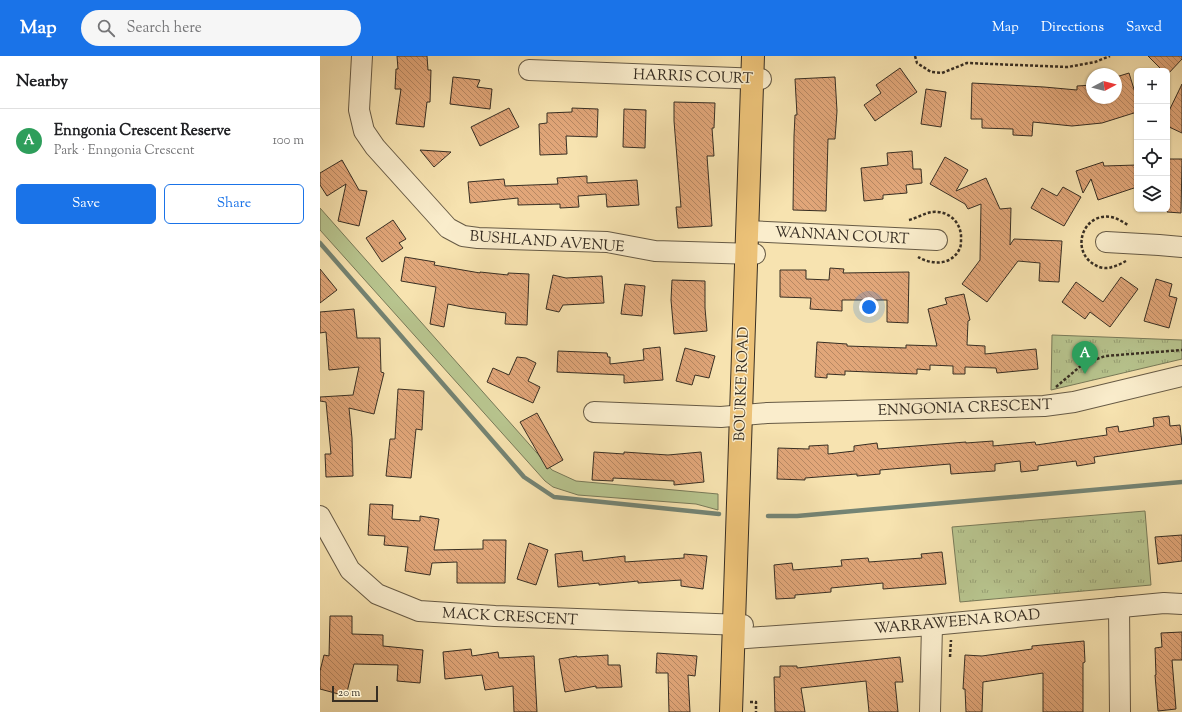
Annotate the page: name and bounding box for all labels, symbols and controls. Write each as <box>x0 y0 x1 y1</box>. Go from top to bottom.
search box <box>81 10 361 46</box>
text: Map <box>20 15 57 42</box>
icon: search <box>95 17 117 39</box>
text: Search here <box>127 18 202 39</box>
text: Map <box>992 18 1019 38</box>
text: Directions <box>1041 18 1104 38</box>
text: Saved <box>1126 18 1162 38</box>
street label: HARRIS COURT <box>633 65 754 90</box>
north arrow <box>1086 68 1122 104</box>
map controls <box>1134 68 1170 212</box>
button: + <box>1134 68 1170 104</box>
text: Nearby <box>16 70 68 94</box>
button: − <box>1134 104 1170 140</box>
text: Enngonia Crescent Reserve <box>54 121 231 142</box>
text: A <box>24 132 34 150</box>
text: 100 m <box>272 132 304 150</box>
button: locate <box>1134 140 1170 176</box>
text: Park · Enngonia Crescent <box>54 142 195 160</box>
button: layers <box>1134 176 1170 212</box>
button: Save <box>16 184 156 224</box>
button: Share <box>164 184 304 224</box>
street label: WANNAN COURT <box>774 222 910 251</box>
street label: BUSHLAND AVENUE <box>469 227 625 258</box>
your location <box>859 297 879 317</box>
street label: BOURKE ROAD <box>730 326 755 442</box>
pin: A <box>1072 341 1098 374</box>
street label: ENNGONIA CRESCENT <box>877 395 1053 422</box>
street label: MACK CRESCENT <box>441 603 579 632</box>
street label: WARRAWEENA ROAD <box>873 605 1041 640</box>
scale bar <box>332 684 378 703</box>
text: 20 m <box>338 685 360 701</box>

